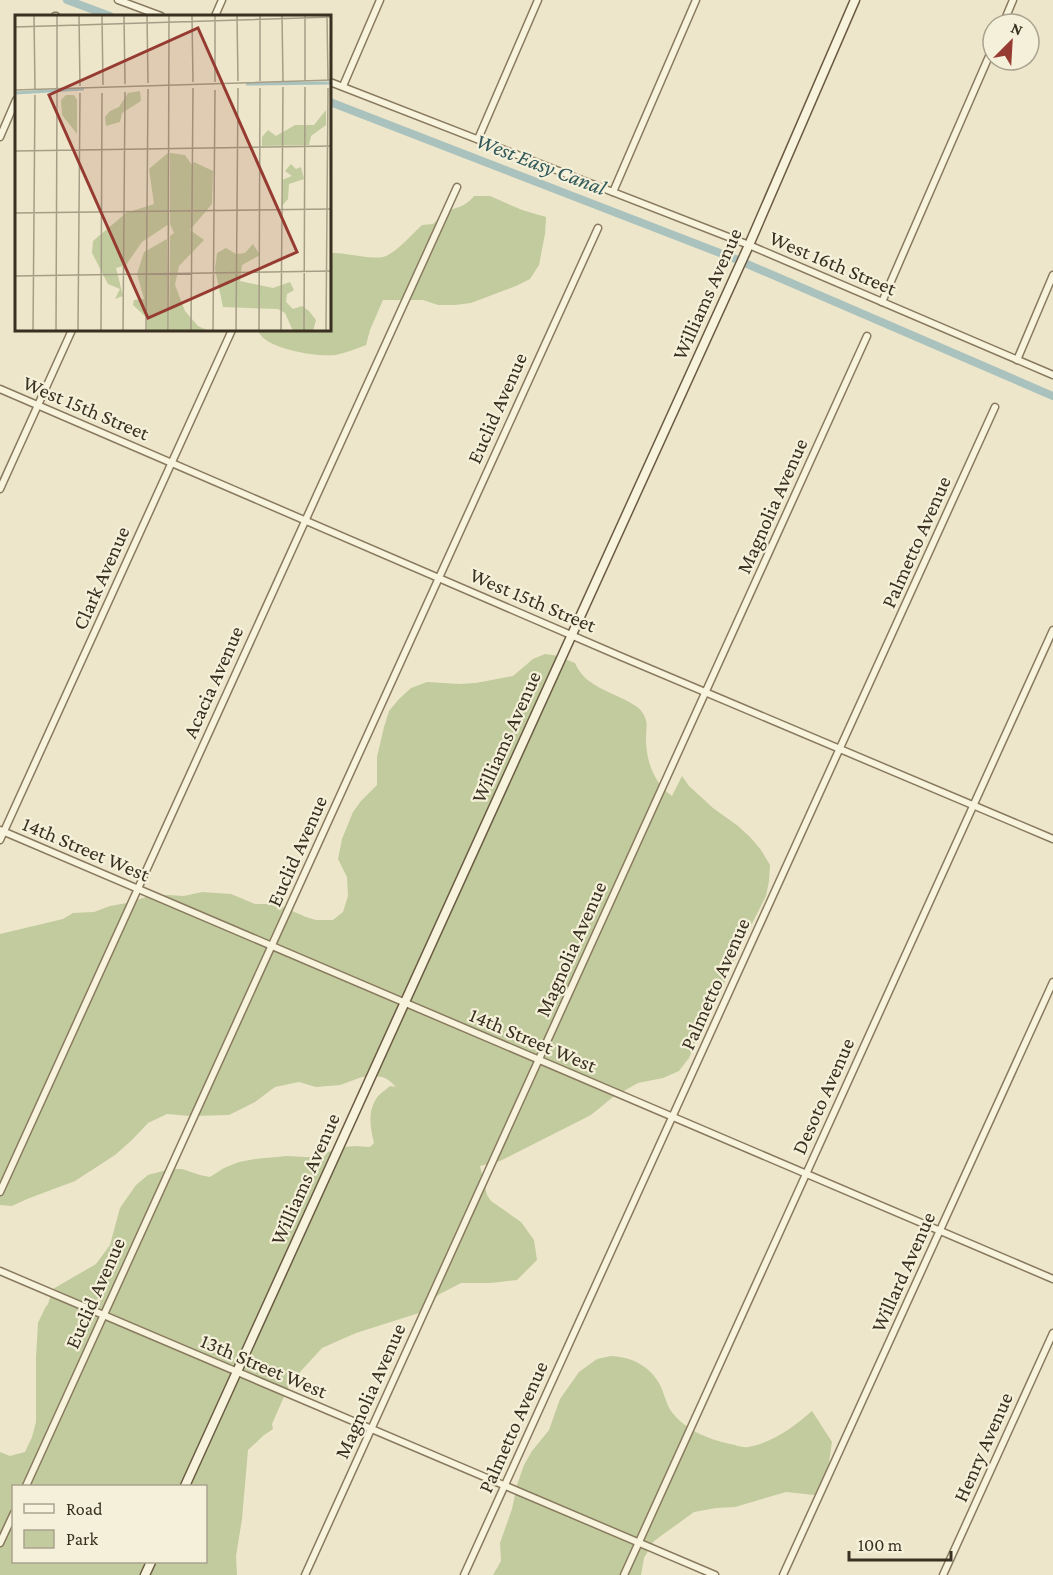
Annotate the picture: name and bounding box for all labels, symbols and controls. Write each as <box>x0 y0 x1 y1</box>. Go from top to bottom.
north arrow <box>981 12 1041 72</box>
inset map <box>15 15 332 332</box>
text: N <box>1008 19 1025 39</box>
water label: West Easy Canal <box>472 128 610 200</box>
street label: Williams Avenue <box>667 224 747 364</box>
street label: West 16th Street <box>766 225 901 301</box>
street label: Euclid Avenue <box>462 349 532 467</box>
street label: West 15th Street <box>19 371 154 446</box>
street label: Magnolia Avenue <box>731 435 813 577</box>
street label: Palmetto Avenue <box>876 472 956 612</box>
street label: Clark Avenue <box>68 523 134 633</box>
street label: West 15th Street <box>466 563 601 638</box>
street label: Acacia Avenue <box>178 622 248 742</box>
street label: Williams Avenue <box>466 667 546 807</box>
street label: Euclid Avenue <box>262 792 332 910</box>
street label: 14th Street West <box>19 811 154 887</box>
street label: Magnolia Avenue <box>530 878 612 1020</box>
street label: Palmetto Avenue <box>675 914 755 1054</box>
street label: 14th Street West <box>466 1002 601 1078</box>
street label: Desoto Avenue <box>787 1034 859 1158</box>
street label: Williams Avenue <box>265 1109 345 1249</box>
street label: Willard Avenue <box>866 1208 940 1336</box>
street label: Euclid Avenue <box>60 1234 130 1352</box>
street label: Magnolia Avenue <box>329 1320 411 1462</box>
street label: 13th Street West <box>197 1329 332 1404</box>
street label: Palmetto Avenue <box>473 1357 553 1497</box>
street label: Henry Avenue <box>948 1389 1018 1505</box>
legend <box>12 1485 207 1563</box>
text: Road <box>66 1499 103 1519</box>
scale bar <box>849 1524 951 1562</box>
text: Park <box>66 1529 98 1549</box>
text: 100 m <box>858 1535 903 1555</box>

